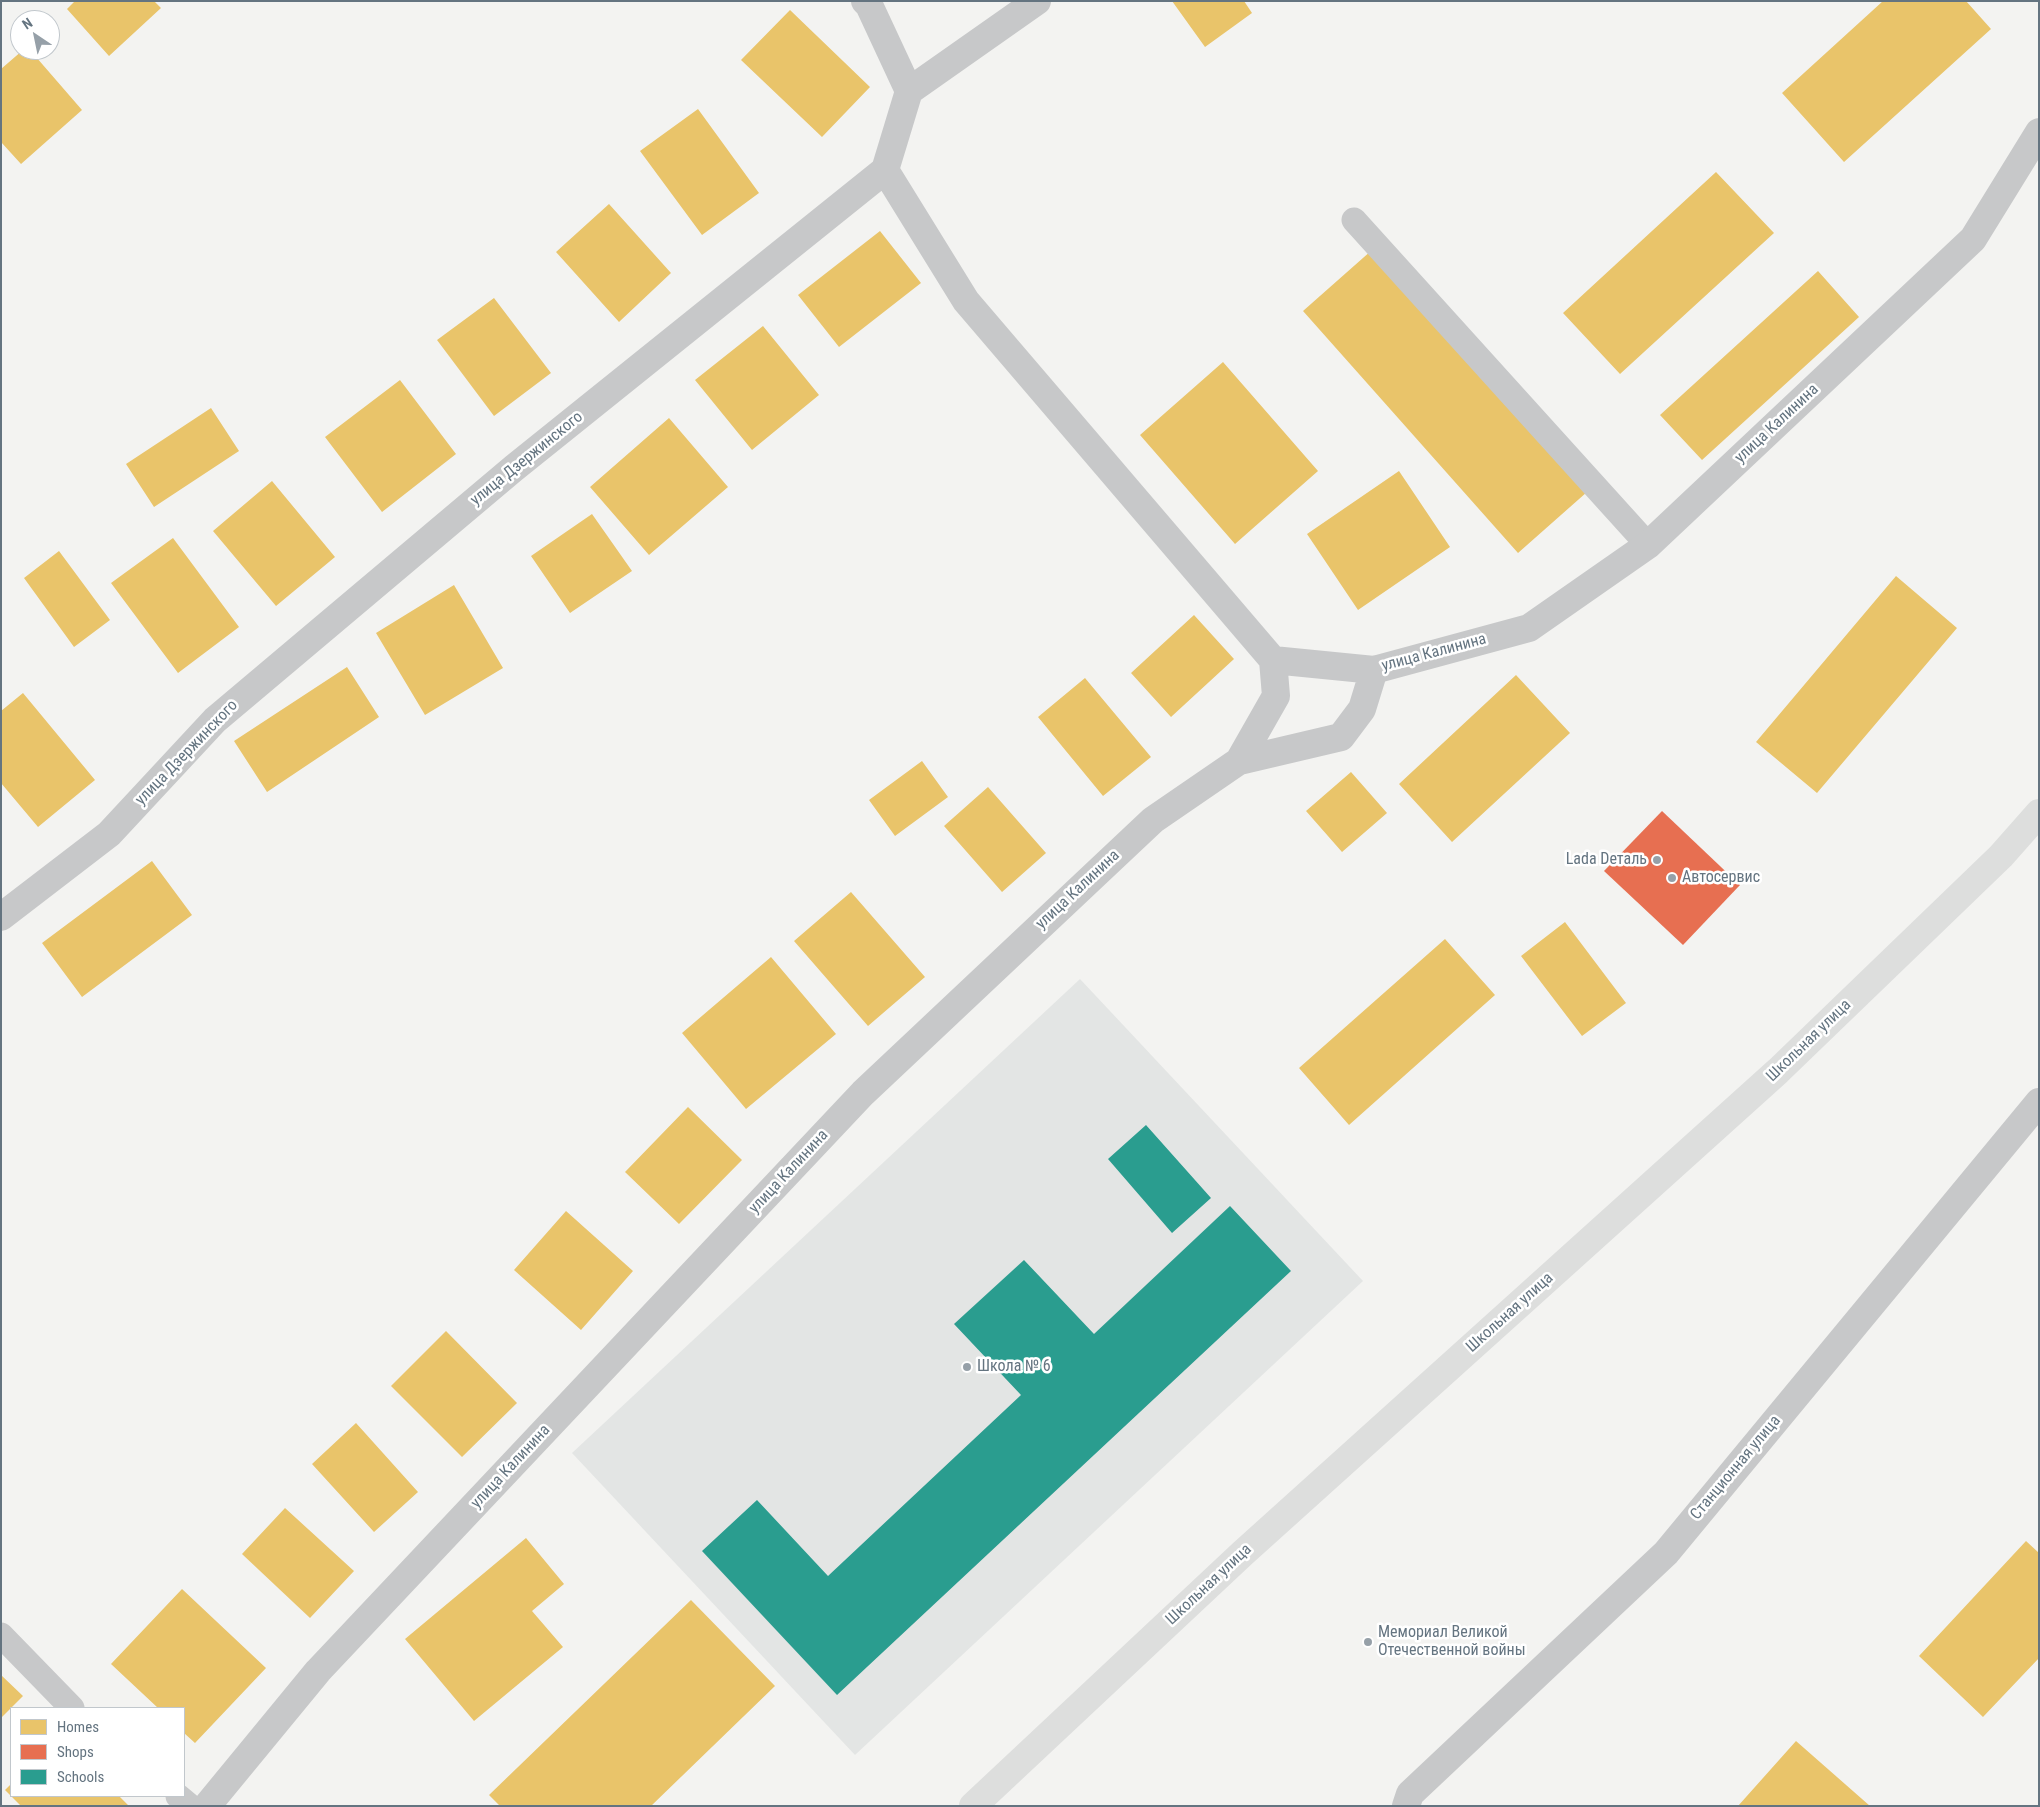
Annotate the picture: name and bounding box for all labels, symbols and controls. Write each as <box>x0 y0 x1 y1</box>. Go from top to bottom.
north arrow <box>10 10 60 60</box>
text: N <box>19 14 35 32</box>
street label: улица Калинина <box>1731 380 1823 468</box>
street label: улица Дзержинского <box>467 408 587 510</box>
street label: улица Калинина <box>1380 630 1488 676</box>
street label: улица Дзержинского <box>132 696 242 810</box>
street label: улица Калинина <box>1032 846 1124 934</box>
place label: Lada Dеталь <box>1566 850 1647 870</box>
marker: Lada Dеталь <box>1651 854 1663 866</box>
place label: Автосервис <box>1682 868 1760 888</box>
marker: Автосервис <box>1666 872 1678 884</box>
street label: Школьная улица <box>1763 996 1855 1086</box>
street label: улица Калинина <box>745 1126 833 1218</box>
street label: Школьная улица <box>1463 1269 1557 1357</box>
place label: Школа № 6 <box>977 1357 1051 1377</box>
marker: Школа № 6 <box>961 1361 973 1373</box>
street label: Станционная улица <box>1687 1412 1785 1524</box>
street label: улица Калинина <box>467 1421 555 1513</box>
street label: Школьная улица <box>1162 1540 1256 1630</box>
place label: Мемориал Великой Отечественной войны <box>1378 1623 1526 1661</box>
marker: Мемориал Великой Отечественной войны <box>1362 1636 1374 1648</box>
legend <box>10 1707 185 1797</box>
text: Homes <box>57 1718 99 1736</box>
text: Shops <box>57 1743 94 1761</box>
text: Schools <box>57 1768 104 1786</box>

